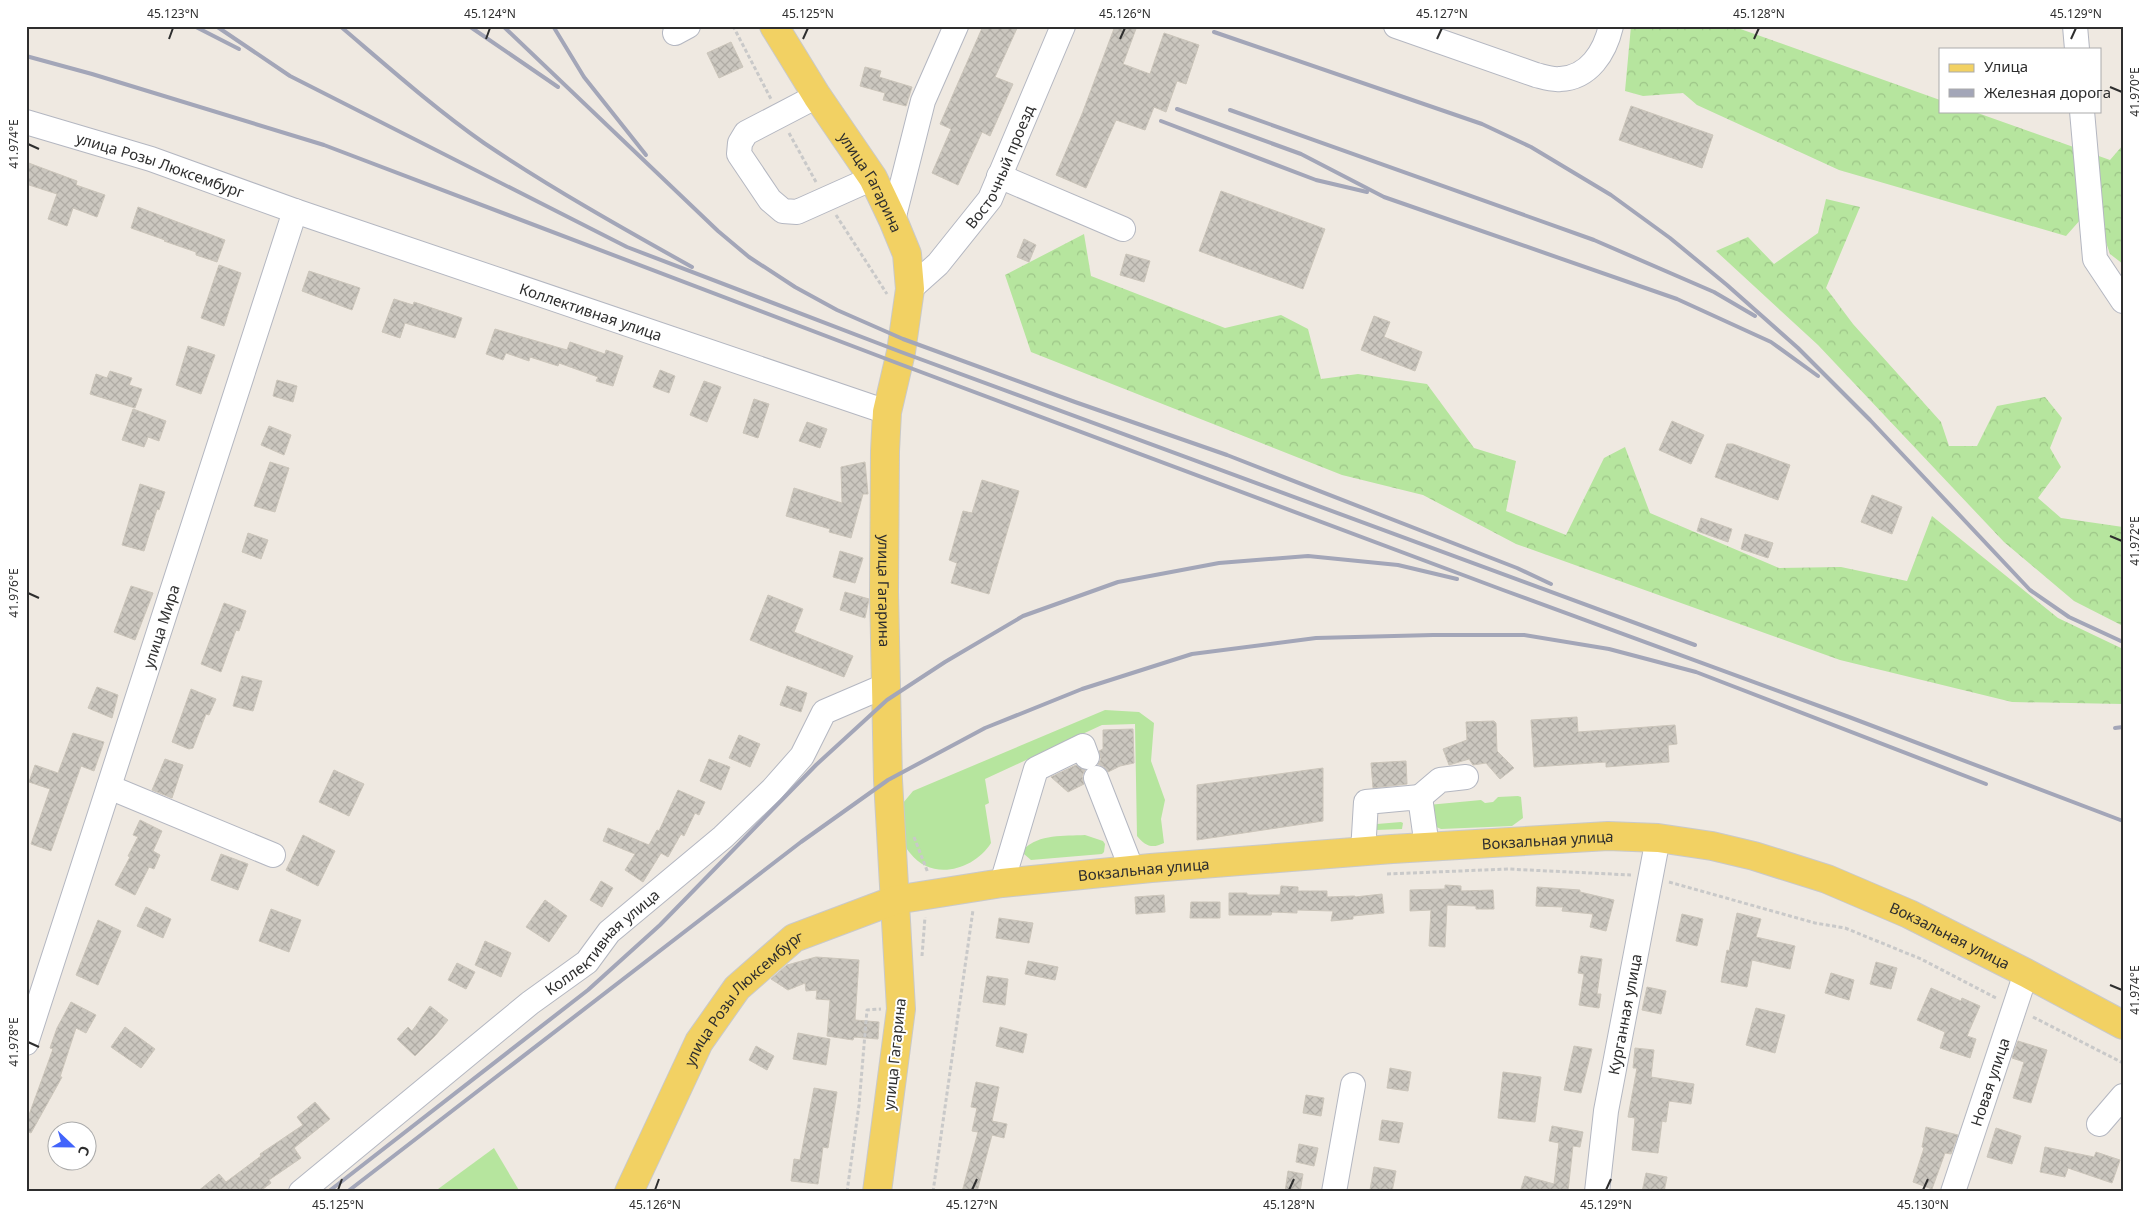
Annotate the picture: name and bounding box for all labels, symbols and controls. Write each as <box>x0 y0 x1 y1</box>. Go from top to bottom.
text: 45.123°N <box>147 5 199 22</box>
text: 45.124°N <box>464 5 516 22</box>
text: 45.125°N <box>782 5 834 22</box>
text: 45.126°N <box>1099 5 1151 22</box>
text: 45.127°N <box>1416 5 1468 22</box>
text: 45.128°N <box>1733 5 1785 22</box>
text: 45.129°N <box>2050 5 2102 22</box>
legend <box>1939 48 2102 112</box>
text: Улица <box>1984 56 2028 76</box>
text: 41.970°E <box>2126 67 2143 117</box>
text: Железная дорога <box>1984 82 2111 102</box>
street label: Восточный проезд <box>960 102 1039 232</box>
text: 41.974°E <box>5 119 22 169</box>
street label: улица Розы Люксембург <box>74 127 248 202</box>
street label: улица Гагарина <box>834 128 907 235</box>
street label: Коллективная улица <box>517 278 665 345</box>
text: 41.972°E <box>2126 516 2143 566</box>
street label: улица Гагарина <box>874 534 895 647</box>
text: 41.976°E <box>5 568 22 618</box>
street label: улица Мира <box>138 582 184 671</box>
street label: Вокзальная улица <box>1481 826 1614 854</box>
street label: Вокзальная улица <box>1077 853 1210 885</box>
street label: Коллективная улица <box>541 884 663 999</box>
street label: Вокзальная улица <box>1887 897 2013 973</box>
street label: улица Розы Люксембург <box>679 925 806 1069</box>
street label: Курганная улица <box>1603 952 1646 1076</box>
text: 41.974°E <box>2126 965 2143 1015</box>
street label: улица Гагарина <box>878 997 910 1111</box>
text: 41.978°E <box>5 1017 22 1067</box>
street label: Новая улица <box>1966 1035 2014 1129</box>
north arrow <box>48 1120 98 1170</box>
text: С <box>74 1143 95 1159</box>
text: 45.125°N <box>312 1196 364 1213</box>
text: 45.126°N <box>629 1196 681 1213</box>
text: 45.127°N <box>946 1196 998 1213</box>
text: 45.128°N <box>1263 1196 1315 1213</box>
text: 45.129°N <box>1580 1196 1632 1213</box>
text: 45.130°N <box>1897 1196 1949 1213</box>

